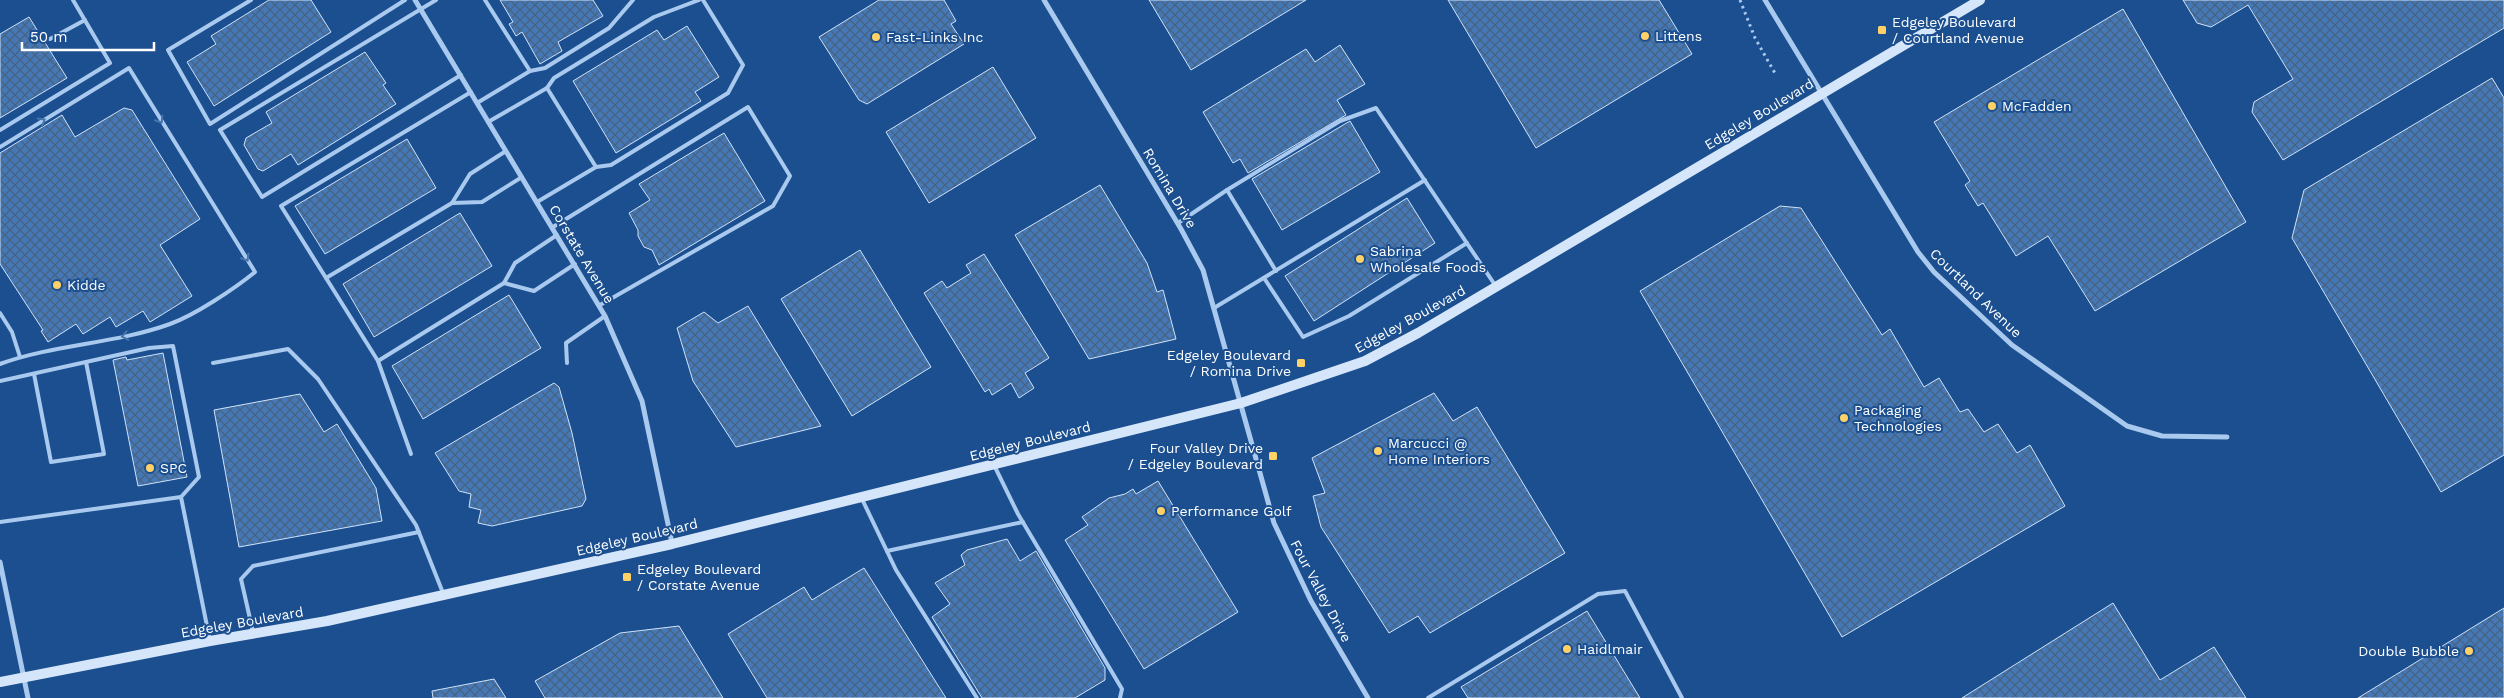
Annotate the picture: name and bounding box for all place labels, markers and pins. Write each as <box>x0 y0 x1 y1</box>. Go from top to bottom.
place label: Edgeley Boulevard / Courtland Avenue <box>1892 14 2024 46</box>
marker: Edgeley Boulevard / Courtland Avenue <box>1876 24 1888 36</box>
place label: Littens <box>1655 28 1702 44</box>
place label: Fast-Links Inc <box>886 29 983 45</box>
marker: Littens <box>1639 30 1651 42</box>
marker: Fast-Links Inc <box>870 31 882 43</box>
place label: McFadden <box>2002 98 2072 114</box>
marker: McFadden <box>1986 100 1998 112</box>
place label: Sabrina Wholesale Foods <box>1370 243 1486 275</box>
marker: Sabrina Wholesale Foods <box>1354 253 1366 265</box>
place label: Kidde <box>67 277 106 293</box>
marker: Kidde <box>51 279 63 291</box>
place label: Edgeley Boulevard / Romina Drive <box>1167 347 1291 379</box>
marker: Edgeley Boulevard / Romina Drive <box>1295 357 1307 369</box>
place label: Packaging Technologies <box>1854 402 1942 434</box>
marker: Packaging Technologies <box>1838 412 1850 424</box>
place label: Marcucci @ Home Interiors <box>1388 435 1490 467</box>
place label: Four Valley Drive / Edgeley Boulevard <box>1128 440 1263 472</box>
marker: Marcucci @ Home Interiors <box>1372 445 1384 457</box>
marker: Four Valley Drive / Edgeley Boulevard <box>1267 450 1279 462</box>
place label: SPC <box>160 460 187 476</box>
marker: SPC <box>144 462 156 474</box>
place label: Performance Golf <box>1171 503 1292 519</box>
marker: Performance Golf <box>1155 505 1167 517</box>
place label: Edgeley Boulevard / Corstate Avenue <box>637 561 761 593</box>
marker: Edgeley Boulevard / Corstate Avenue <box>621 571 633 583</box>
place label: Haidlmair <box>1577 641 1643 657</box>
marker: Haidlmair <box>1561 643 1573 655</box>
place label: Double Bubble <box>2358 643 2459 659</box>
marker: Double Bubble <box>2463 645 2475 657</box>

